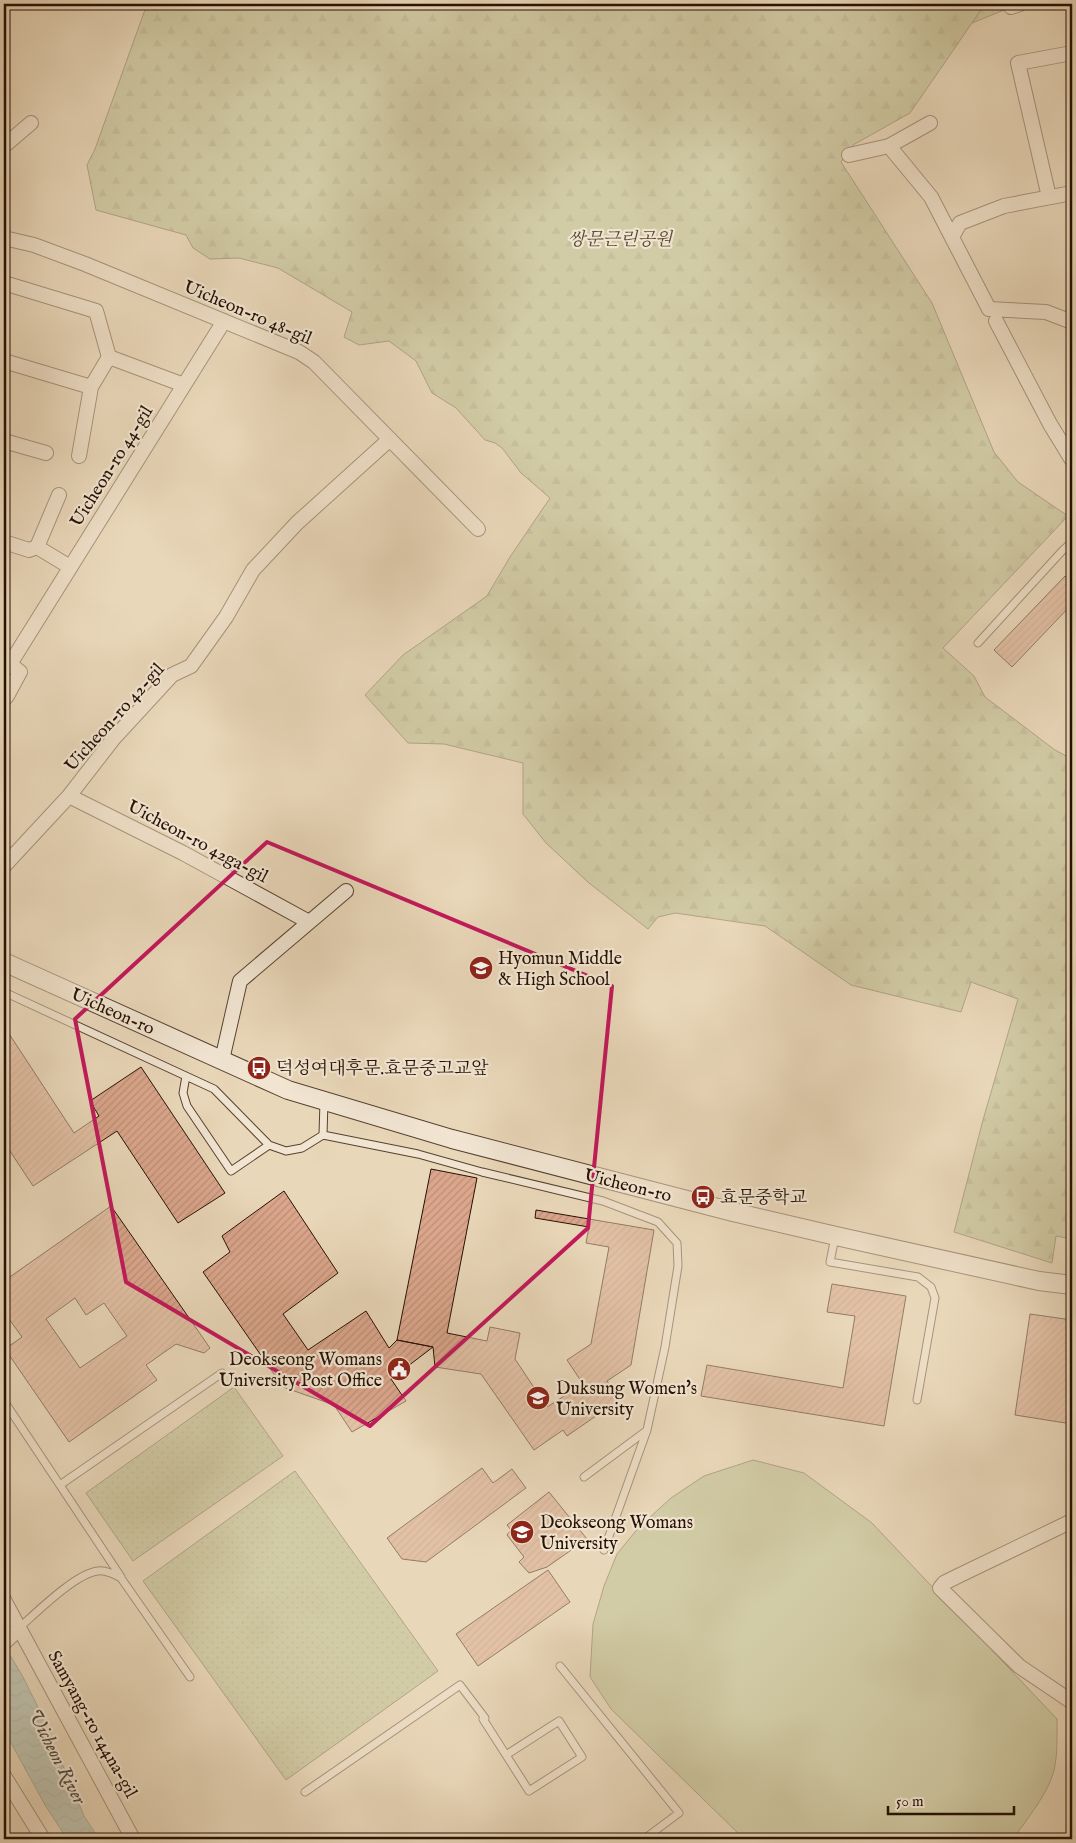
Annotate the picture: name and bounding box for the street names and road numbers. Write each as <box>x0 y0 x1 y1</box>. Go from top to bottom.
street label: Uicheon-ro 48-gil <box>180 276 315 351</box>
street label: Uicheon-ro 44-gil <box>66 402 159 532</box>
street label: Uicheon-ro 42-gil <box>60 659 170 777</box>
street label: Uicheon-ro 42ga-gil <box>123 796 272 889</box>
street label: Uicheon-ro <box>67 984 158 1041</box>
street label: Uicheon-ro <box>581 1164 674 1208</box>
street label: Samyang-ro 144na-gil <box>42 1647 142 1802</box>

